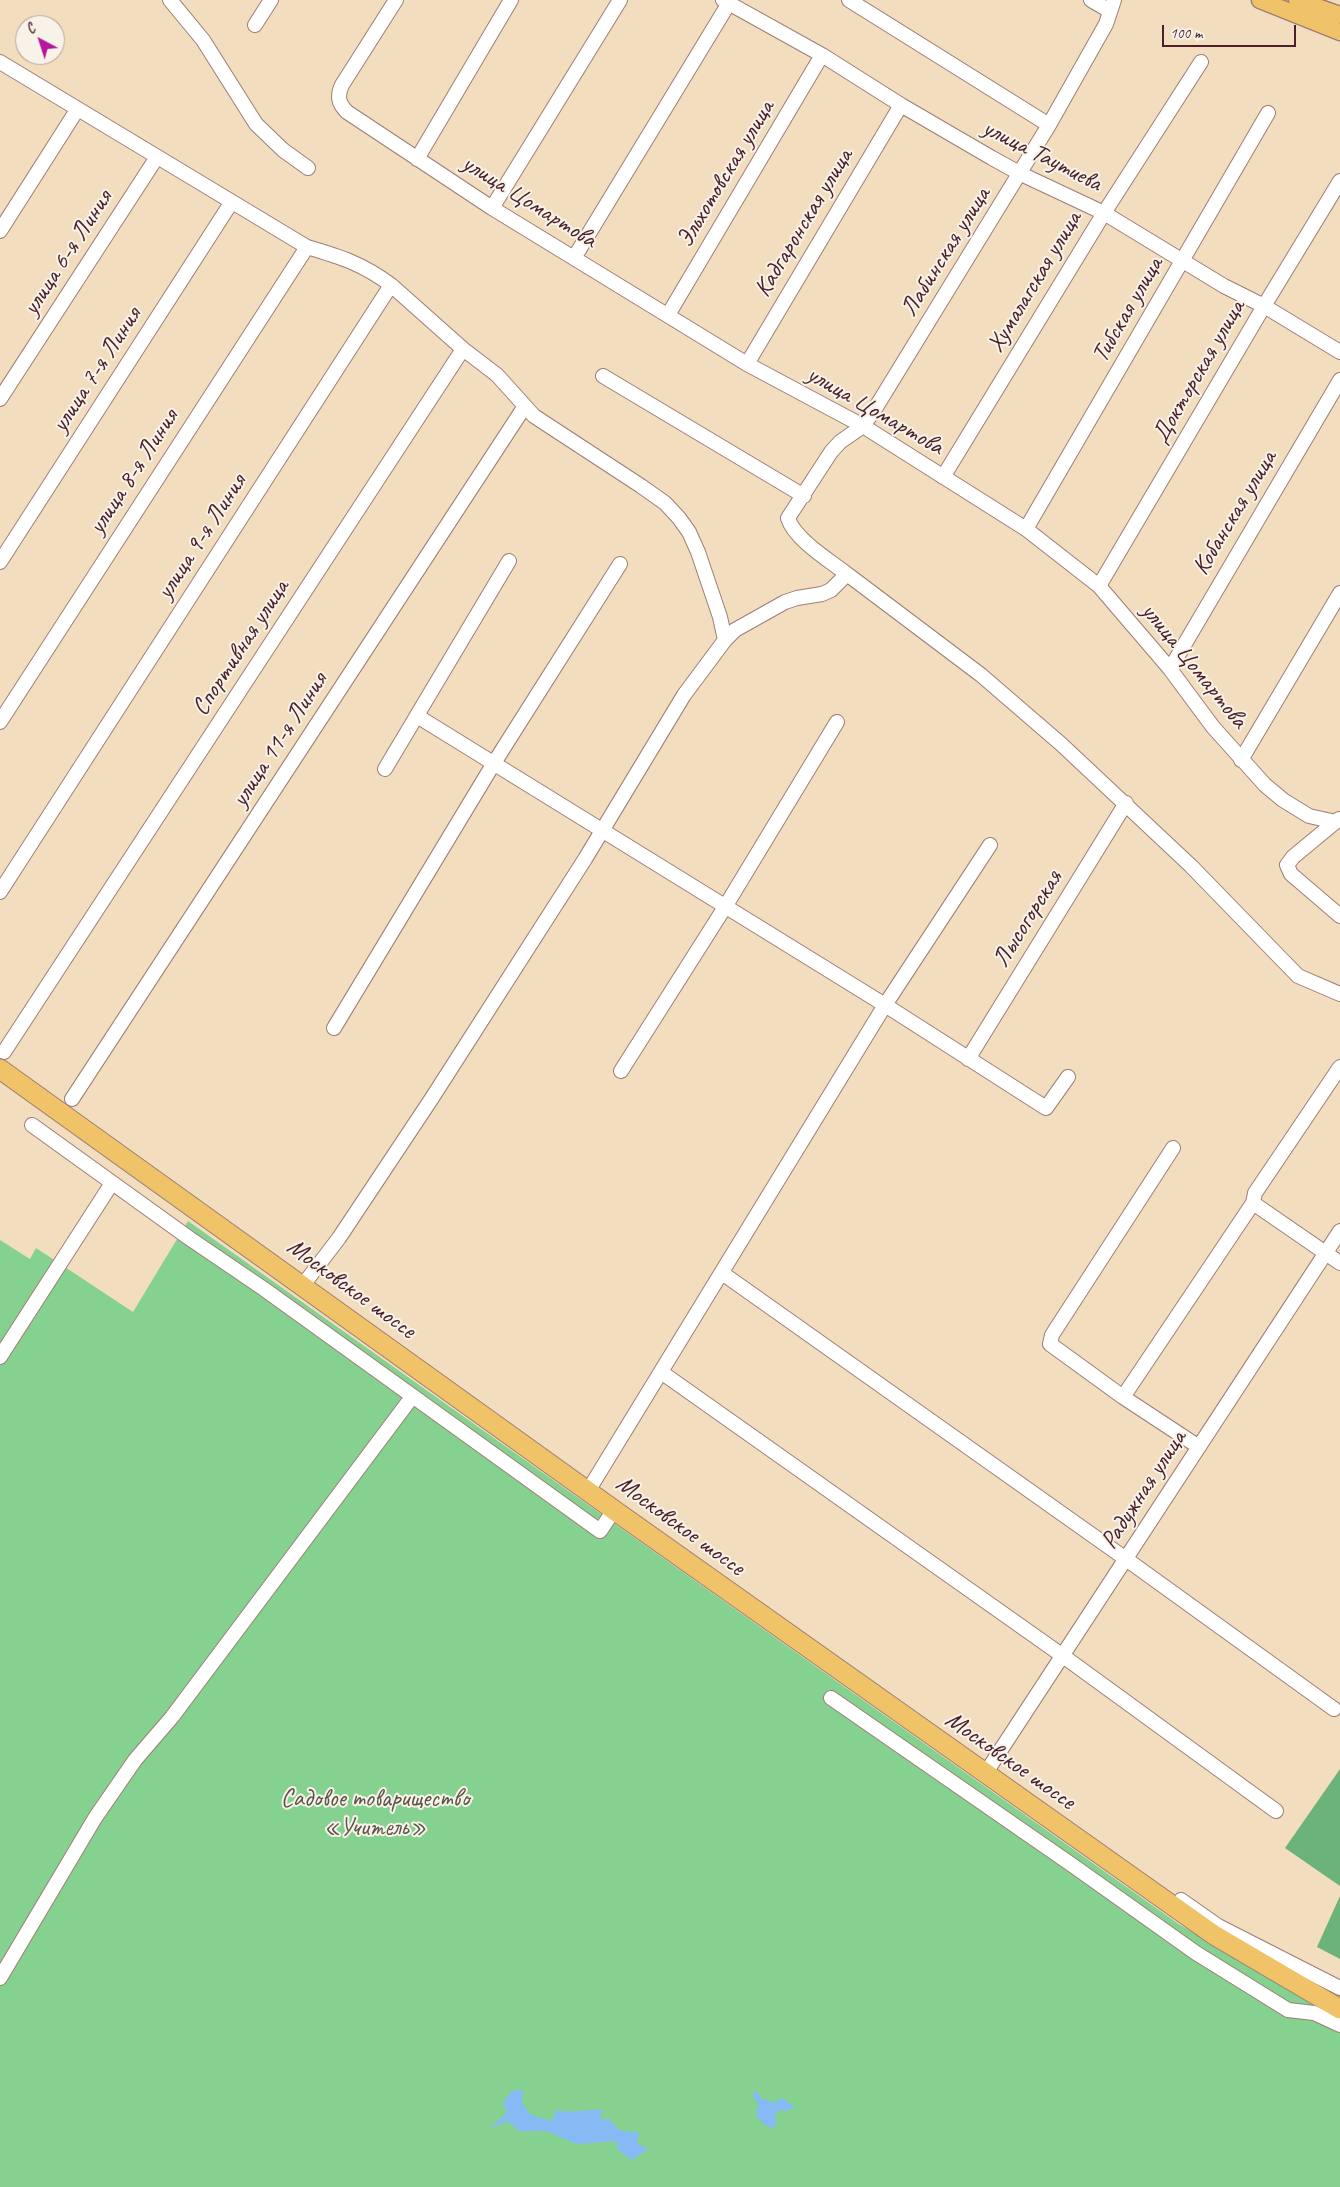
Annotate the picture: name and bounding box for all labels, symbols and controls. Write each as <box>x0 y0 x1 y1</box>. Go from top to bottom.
north arrow <box>15 15 65 65</box>
scale bar <box>1165 15 1299 47</box>
text: С <box>23 20 39 38</box>
text: 100 m <box>1170 24 1202 43</box>
street label: Эльхотовская улица <box>670 95 782 253</box>
street label: улица Таутиева <box>977 113 1107 199</box>
street label: Кадгаронская улица <box>748 143 860 303</box>
street label: улица Цомартова <box>456 149 602 255</box>
street label: Лабинская улица <box>894 182 998 322</box>
street label: улица 6-я Линия <box>16 185 120 321</box>
street label: Хумалагская улица <box>981 206 1089 358</box>
street label: Тибская улица <box>1086 252 1170 368</box>
street label: Докторская улица <box>1146 295 1252 449</box>
street label: улица 7-я Линия <box>45 302 149 438</box>
street label: улица Цомартова <box>801 360 949 462</box>
street label: улица 8-я Линия <box>82 404 186 540</box>
street label: Кобанская улица <box>1186 445 1284 581</box>
street label: улица 9-я Линия <box>150 469 254 605</box>
street label: Спортивная улица <box>186 574 296 722</box>
street label: улица Цомартова <box>1134 597 1254 735</box>
street label: улица 11-я Линия <box>225 667 335 813</box>
street label: Лысогорская <box>986 865 1070 973</box>
street label: Московское шоссе <box>281 1232 421 1346</box>
street label: Радужная улица <box>1095 1425 1193 1555</box>
street label: Московское шоссе <box>610 1469 750 1583</box>
street label: Московское шоссе <box>939 1705 1081 1817</box>
park label: Садовое товарищество «Учитель» <box>281 1784 469 1843</box>

